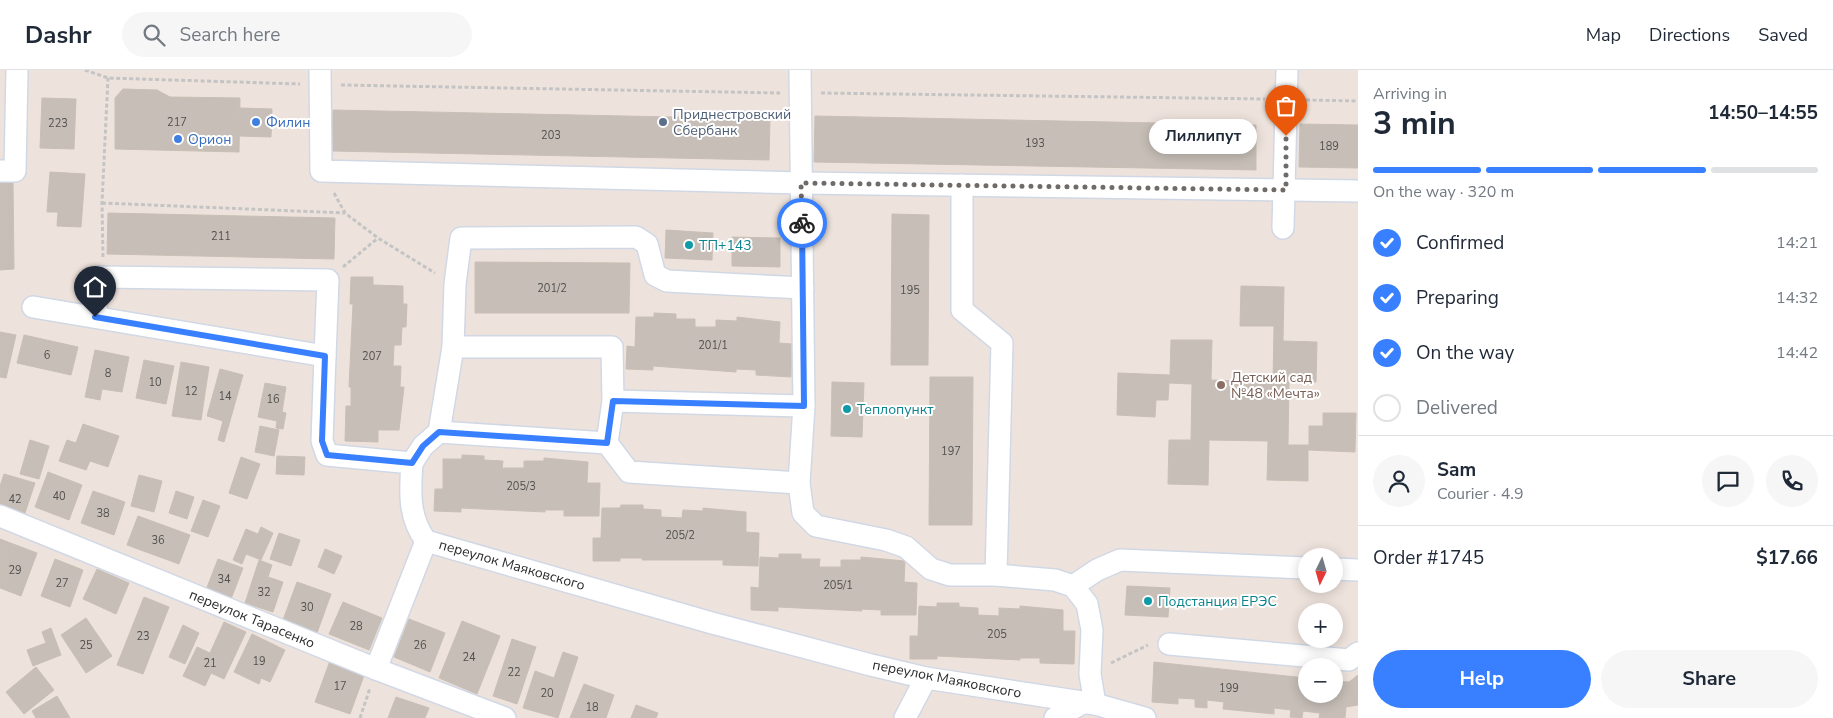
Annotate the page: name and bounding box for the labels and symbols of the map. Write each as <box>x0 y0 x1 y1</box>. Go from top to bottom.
pin <box>1265 85 1307 136</box>
place label: Приднестровский Сбербанк <box>673 105 791 140</box>
place label: Филин <box>266 113 310 132</box>
house number: 217 <box>167 115 187 130</box>
house number: 223 <box>48 116 68 131</box>
marker: Филин <box>250 116 262 128</box>
marker: Приднестровский Сбербанк <box>657 116 669 128</box>
callout: Лиллипут <box>1148 118 1256 154</box>
house number: 203 <box>541 128 561 143</box>
place label: Орион <box>188 130 231 149</box>
marker: Орион <box>172 133 184 145</box>
house number: 193 <box>1025 136 1045 151</box>
house number: 189 <box>1319 139 1339 154</box>
courier <box>777 198 827 248</box>
house number: 211 <box>211 229 231 244</box>
place label: ТП+143 <box>699 236 752 255</box>
marker: ТП+143 <box>683 239 695 251</box>
pin <box>74 266 116 317</box>
house number: 201/2 <box>537 281 567 296</box>
house number: 195 <box>900 283 920 298</box>
house number: 201/1 <box>698 338 728 353</box>
house number: 6 <box>44 348 51 363</box>
house number: 207 <box>362 349 382 364</box>
house number: 8 <box>105 366 112 381</box>
place label: Детский сад №48 «Мечта» <box>1231 368 1320 403</box>
house number: 10 <box>148 375 162 390</box>
marker: Детский сад №48 «Мечта» <box>1215 379 1227 391</box>
house number: 12 <box>184 384 198 399</box>
house number: 14 <box>218 389 232 404</box>
house number: 16 <box>266 392 280 407</box>
place label: Теплопункт <box>857 400 934 419</box>
marker: Теплопункт <box>841 403 853 415</box>
house number: 197 <box>941 444 961 459</box>
house number: 205/3 <box>506 479 536 494</box>
house number: 40 <box>52 489 66 504</box>
house number: 42 <box>8 492 22 507</box>
house number: 38 <box>96 506 110 521</box>
house number: 205/2 <box>665 528 695 543</box>
house number: 36 <box>151 533 165 548</box>
street label: переулок Маяковского <box>437 535 587 595</box>
north arrow <box>1298 548 1342 592</box>
house number: 29 <box>8 563 22 578</box>
house number: 34 <box>217 572 231 587</box>
house number: 27 <box>55 576 69 591</box>
house number: 205/1 <box>823 578 853 593</box>
street label: переулок Тарасенко <box>186 585 318 653</box>
house number: 32 <box>257 585 271 600</box>
place label: Подстанция ЕРЭС <box>1158 592 1277 611</box>
marker: Подстанция ЕРЭС <box>1142 595 1154 607</box>
house number: 30 <box>300 600 314 615</box>
house number: 28 <box>349 619 363 634</box>
house number: 205 <box>987 627 1007 642</box>
house number: 23 <box>136 629 150 644</box>
house number: 25 <box>79 638 93 653</box>
house number: 26 <box>413 638 427 653</box>
house number: 24 <box>462 650 476 665</box>
house number: 19 <box>252 654 266 669</box>
street label: переулок Маяковского <box>871 655 1023 703</box>
house number: 21 <box>203 656 217 671</box>
house number: 22 <box>507 665 521 680</box>
house number: 17 <box>333 679 347 694</box>
house number: 199 <box>1219 681 1239 696</box>
house number: 20 <box>540 686 554 701</box>
house number: 18 <box>585 700 599 715</box>

